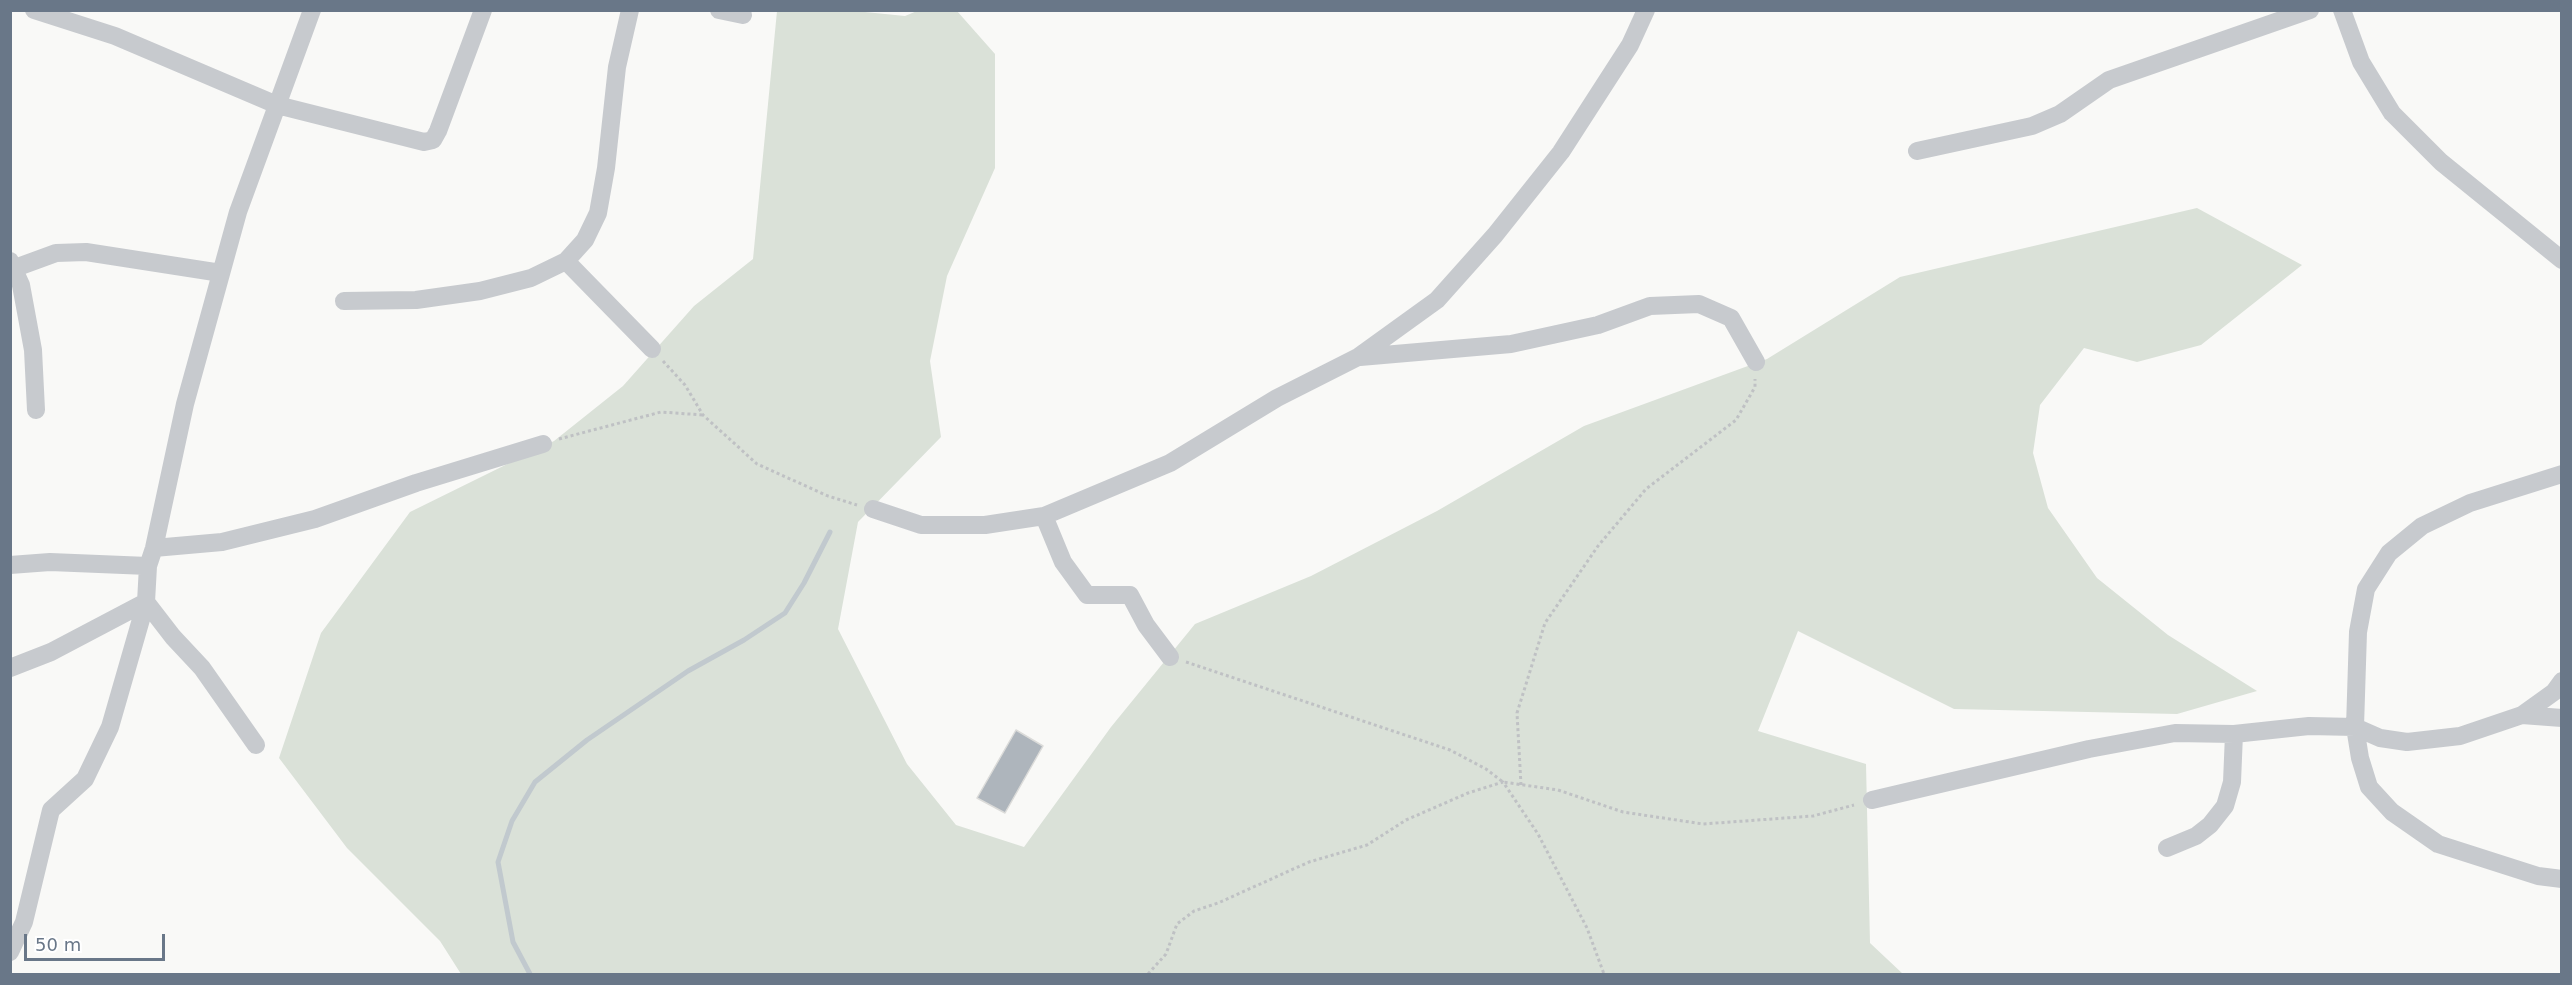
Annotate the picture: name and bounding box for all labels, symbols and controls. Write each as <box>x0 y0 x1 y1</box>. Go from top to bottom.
scale bar <box>27 922 168 960</box>
text: 50 m <box>35 934 81 955</box>

